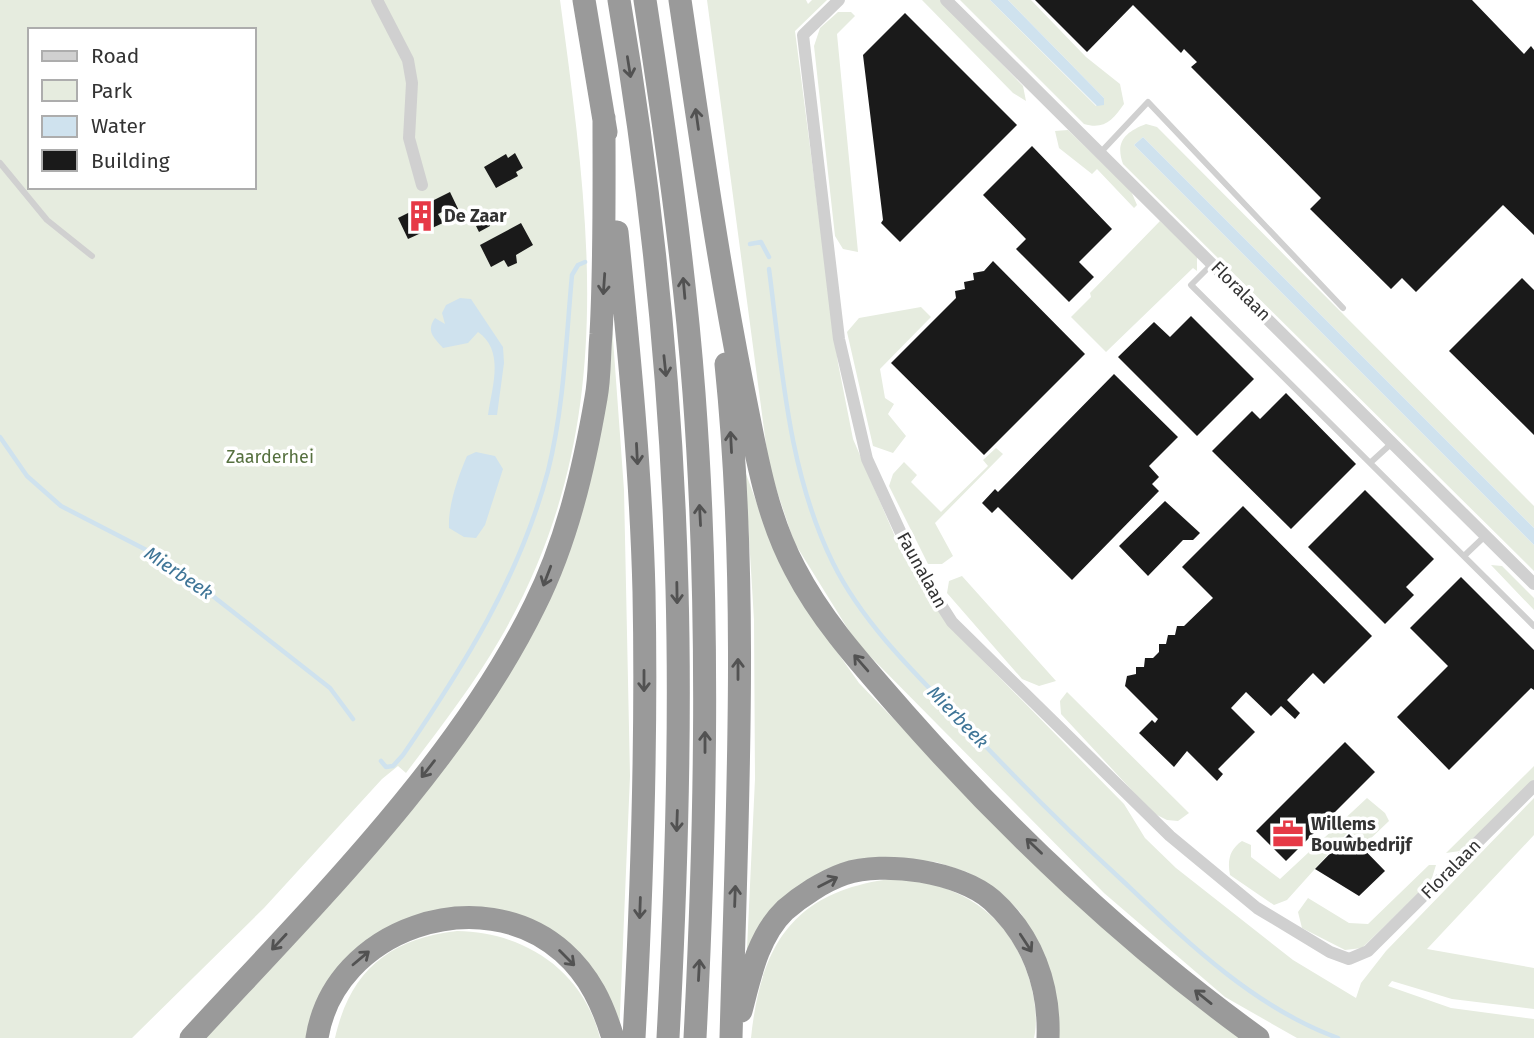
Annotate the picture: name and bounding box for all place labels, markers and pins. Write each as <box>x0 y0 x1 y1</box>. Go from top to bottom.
building icon: De Zaar <box>404 199 438 233</box>
place label: De Zaar <box>444 205 507 227</box>
place label: Willems Bouwbedrijf <box>1311 813 1413 856</box>
office icon: Willems Bouwbedrijf <box>1271 817 1305 851</box>

